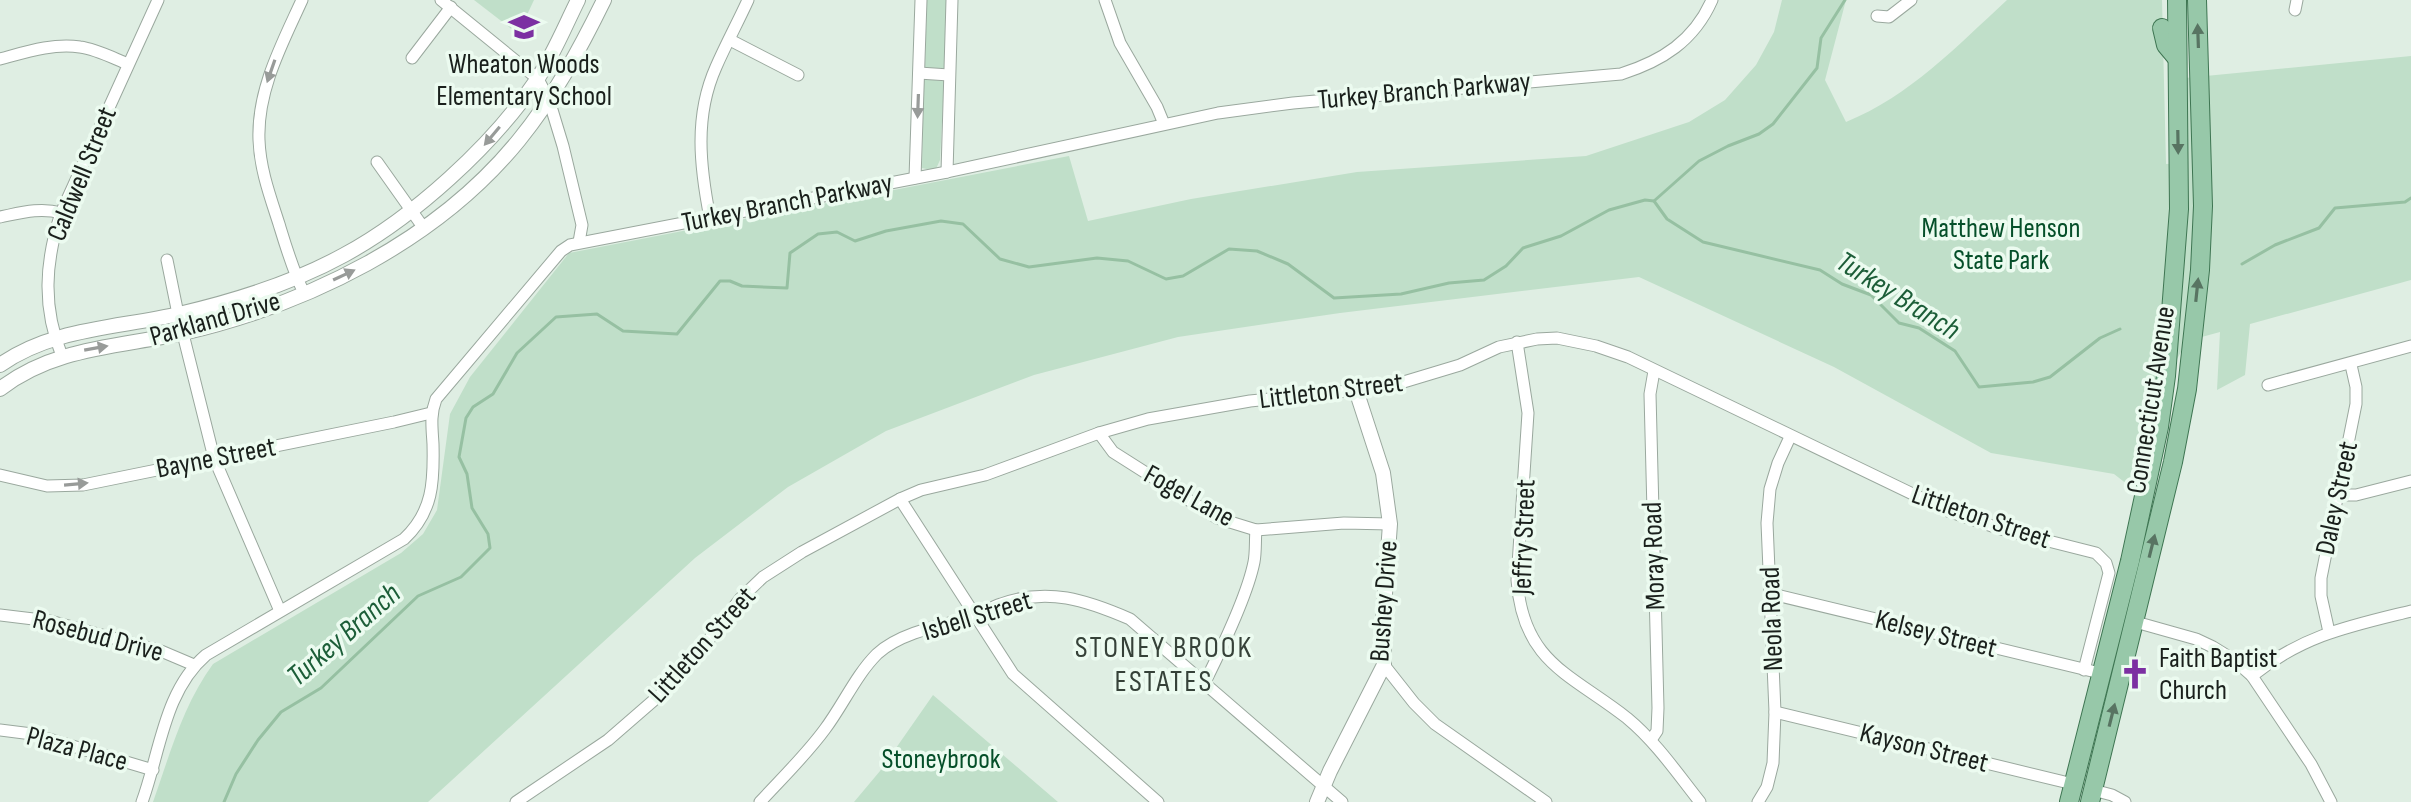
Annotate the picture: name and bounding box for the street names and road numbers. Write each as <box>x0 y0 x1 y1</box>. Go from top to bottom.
street label: Turkey Branch Parkway <box>1316 65 1532 117</box>
street label: Caldwell Street <box>40 102 124 246</box>
street label: Turkey Branch Parkway <box>679 166 895 240</box>
street label: Parkland Drive <box>146 285 284 353</box>
street label: Connecticut Avenue <box>2120 304 2182 496</box>
street label: Littleton Street <box>1257 366 1405 416</box>
street label: Bayne Street <box>154 430 278 486</box>
street label: Daley Street <box>2309 438 2365 558</box>
street label: Fogel Lane <box>1138 458 1240 534</box>
street label: Littleton Street <box>1907 478 2055 556</box>
street label: Jeffry Street <box>1505 479 1543 596</box>
street label: Moray Road <box>1636 501 1672 611</box>
street label: Bushey Drive <box>1363 539 1405 663</box>
street label: Neola Road <box>1754 566 1790 672</box>
street label: Littleton Street <box>641 580 763 710</box>
street label: Isbell Street <box>918 584 1036 648</box>
street label: Rosebud Drive <box>29 603 167 669</box>
street label: Kelsey Street <box>1872 603 2000 665</box>
street label: Kayson Street <box>1856 716 1992 780</box>
street label: Plaza Place <box>23 720 131 778</box>

